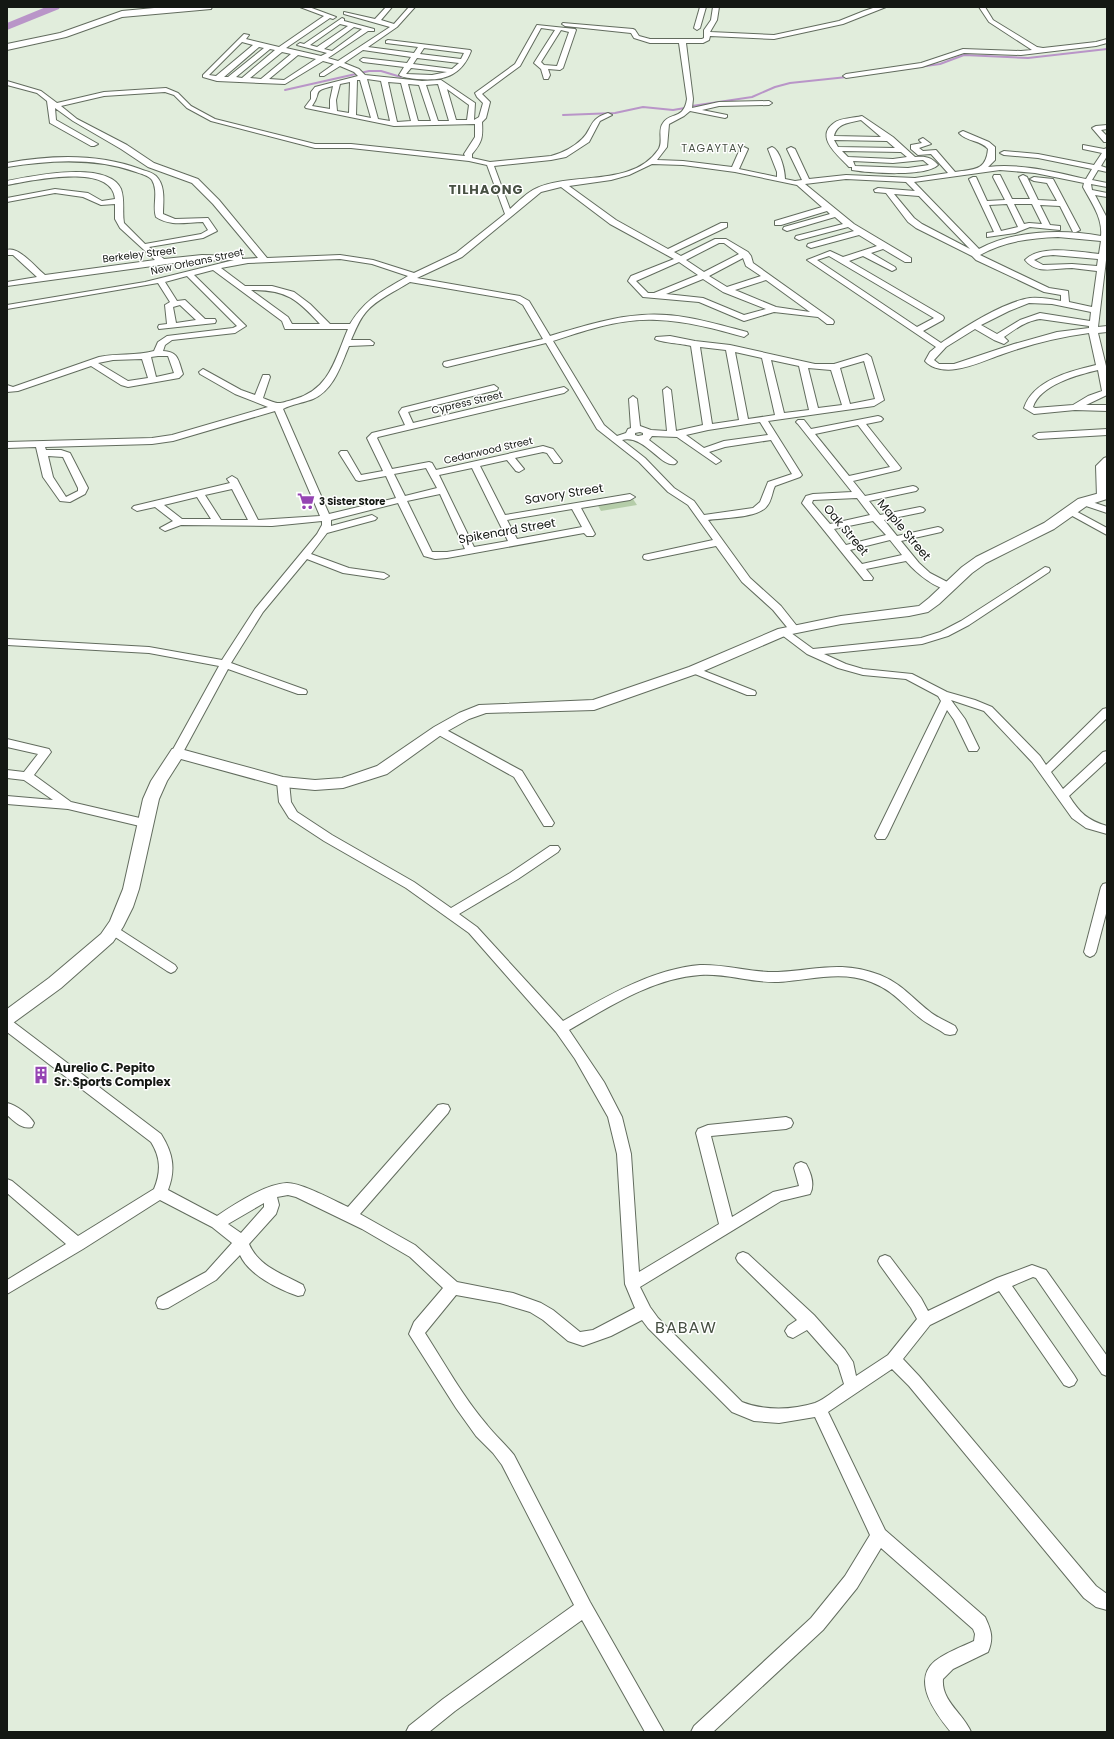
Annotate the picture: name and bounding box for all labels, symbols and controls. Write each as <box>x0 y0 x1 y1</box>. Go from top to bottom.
district label: TAGAYTAY <box>681 140 745 156</box>
district label: TILHAONG <box>449 180 523 199</box>
street label: Berkeley Street <box>102 243 177 266</box>
street label: New Orleans Street <box>149 244 245 279</box>
street label: Cypress Street <box>430 387 504 418</box>
street label: Cedarwood Street <box>442 433 534 468</box>
street label: Savory Street <box>524 479 604 508</box>
supermarket icon: 3 Sister Store <box>296 491 316 511</box>
place label: 3 Sister Store <box>319 494 386 509</box>
street label: Maple Street <box>874 495 935 564</box>
street label: Oak Street <box>820 500 873 559</box>
street label: Spikenard Street <box>457 514 557 547</box>
place label: Aurelio C. Pepito Sr. Sports Complex <box>54 1059 171 1090</box>
building icon: Aurelio C. Pepito Sr. Sports Complex <box>31 1065 51 1085</box>
district label: BABAW <box>655 1316 717 1339</box>

